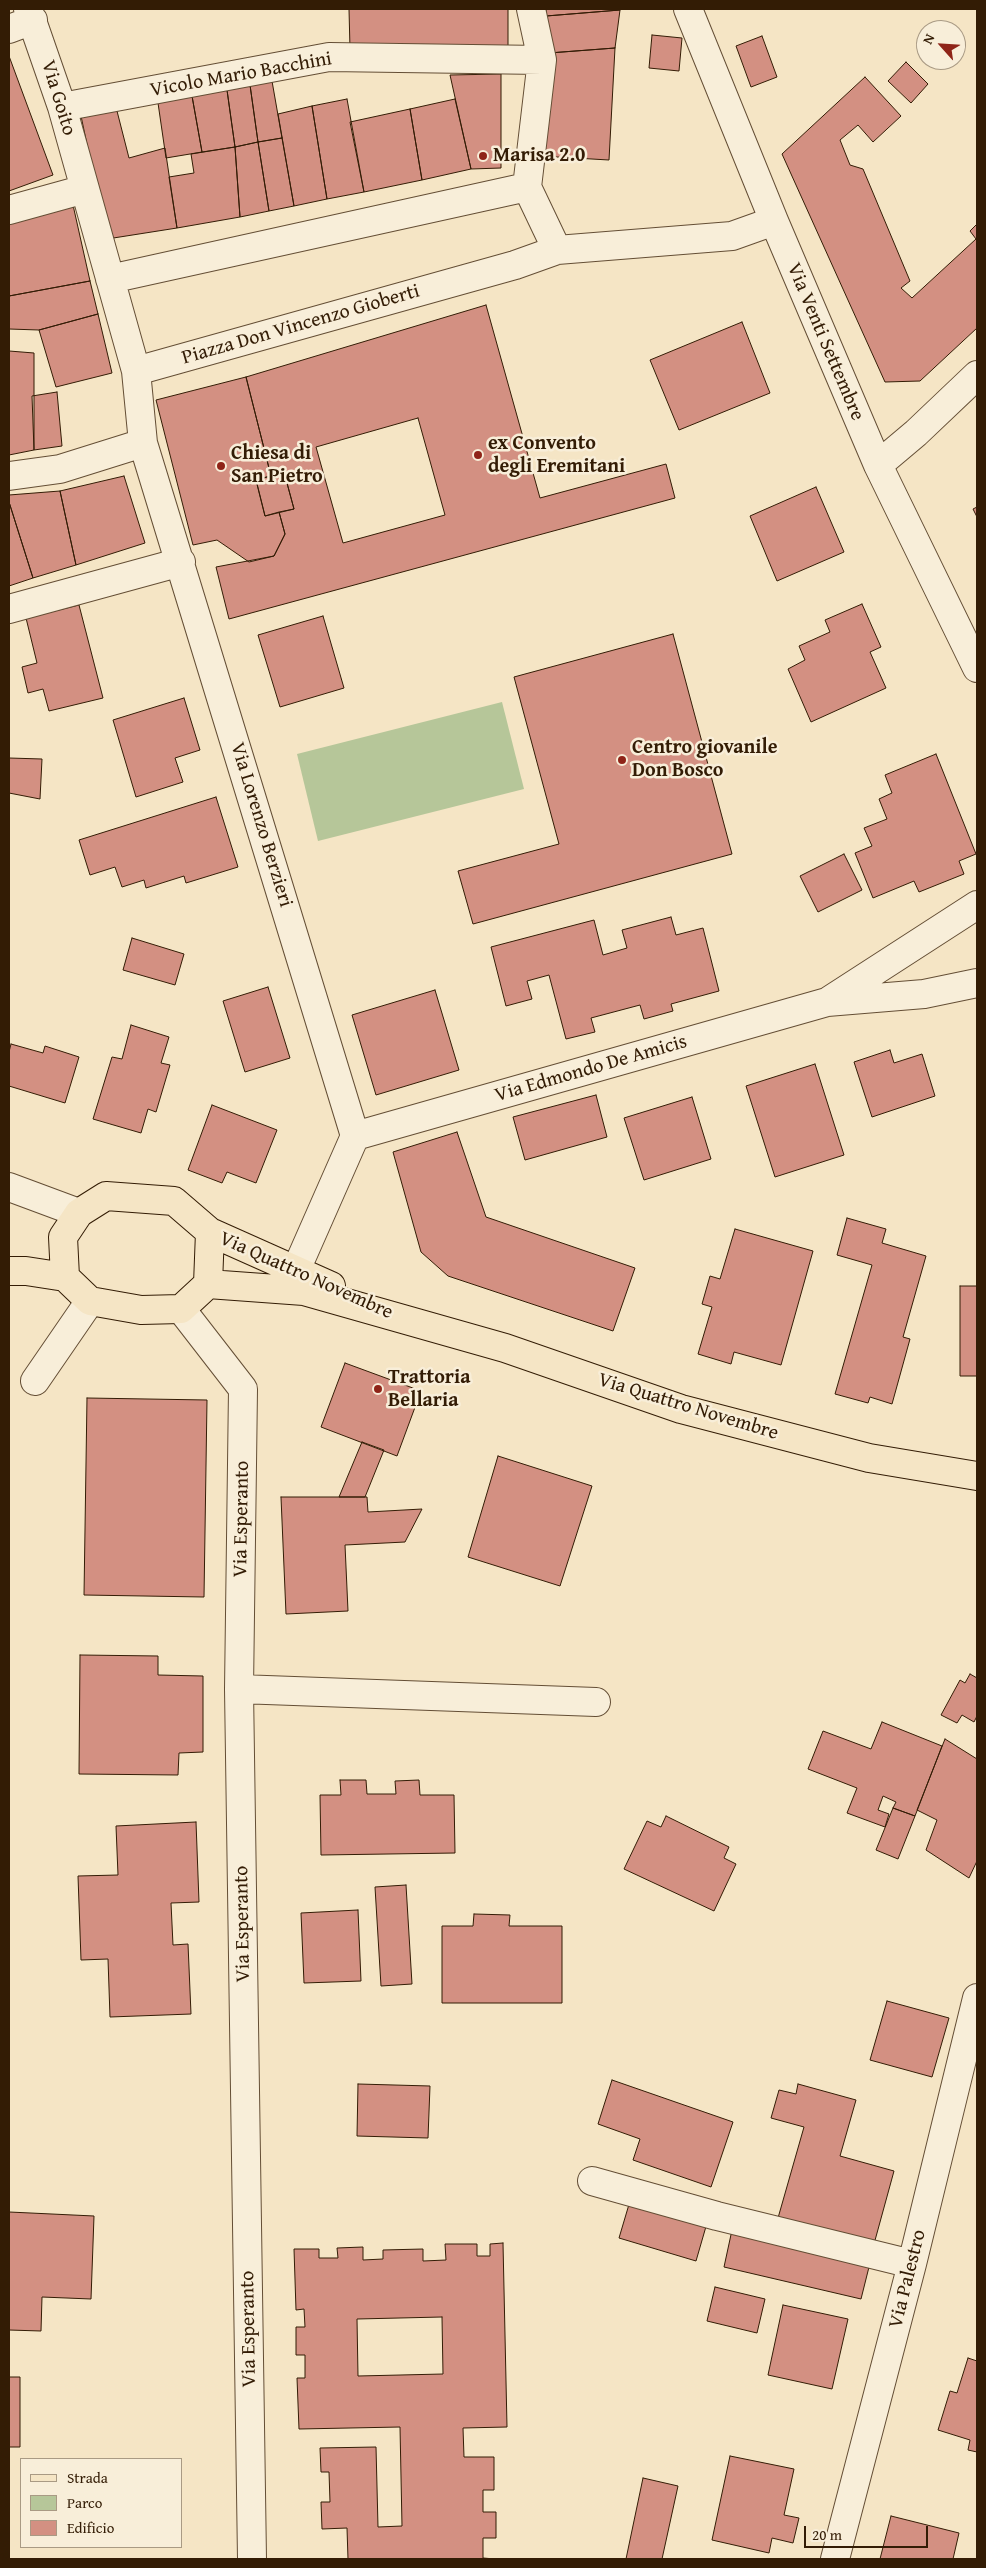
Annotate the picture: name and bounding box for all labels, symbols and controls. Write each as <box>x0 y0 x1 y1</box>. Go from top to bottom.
north arrow <box>916 20 966 70</box>
text: N <box>917 30 939 47</box>
street label: Vicolo Mario Bacchini <box>148 47 334 103</box>
street label: Via Goito <box>35 57 81 139</box>
place label: Marisa 2.0 <box>493 144 585 168</box>
marker: Marisa 2.0 <box>477 150 489 162</box>
street label: Via Venti Settembre <box>781 260 869 424</box>
street label: Piazza Don Vincenzo Gioberti <box>179 280 423 370</box>
place label: ex Convento degli Eremitani <box>488 432 625 479</box>
place label: Chiesa di San Pietro <box>231 442 323 489</box>
marker: ex Convento degli Eremitani <box>472 449 484 461</box>
marker: Chiesa di San Pietro <box>215 460 227 472</box>
place label: Centro giovanile Don Bosco <box>632 736 778 783</box>
street label: Via Lorenzo Berzieri <box>225 740 297 910</box>
marker: Centro giovanile Don Bosco <box>616 754 628 766</box>
street label: Via Edmondo De Amicis <box>492 1030 690 1108</box>
street label: Via Quattro Novembre <box>216 1227 396 1325</box>
place label: Trattoria Bellaria <box>388 1366 470 1413</box>
street label: Via Quattro Novembre <box>595 1368 781 1446</box>
marker: Trattoria Bellaria <box>372 1383 384 1395</box>
street label: Via Esperanto <box>229 1460 255 1578</box>
street label: Via Esperanto <box>230 1865 256 1983</box>
street label: Via Palestro <box>884 2227 932 2331</box>
street label: Via Esperanto <box>236 2270 262 2388</box>
legend <box>20 2458 182 2548</box>
text: Strada <box>67 2467 108 2488</box>
text: Parco <box>67 2492 102 2513</box>
scale bar <box>806 2516 930 2548</box>
text: Edificio <box>67 2517 114 2538</box>
text: 20 m <box>812 2524 842 2545</box>

